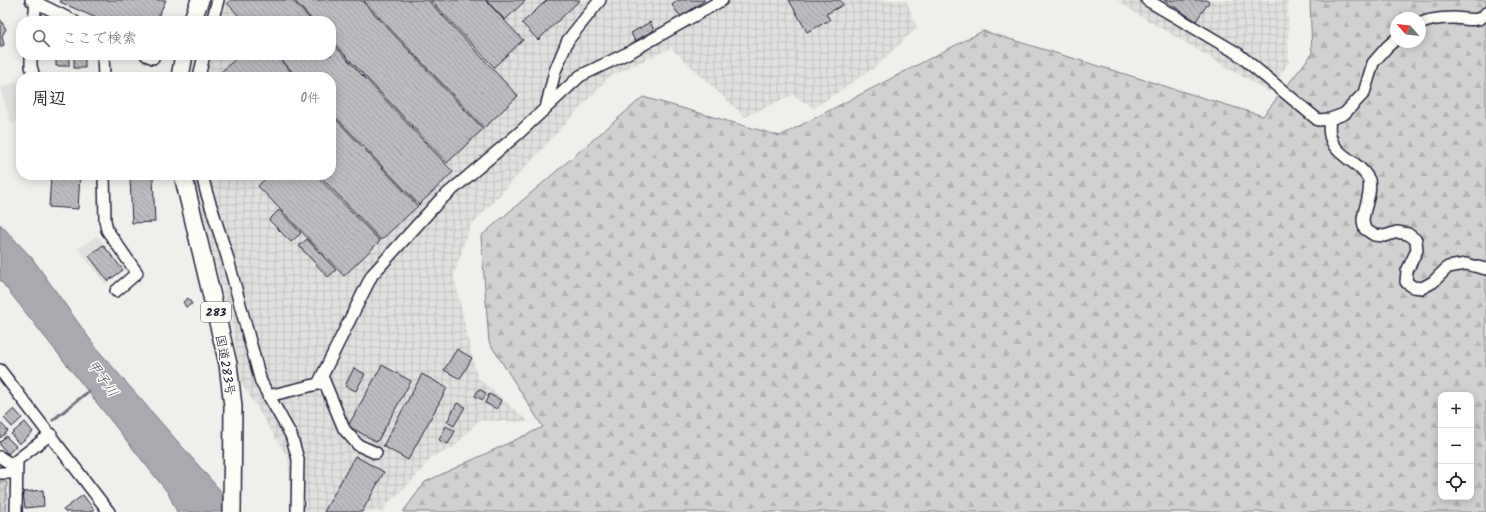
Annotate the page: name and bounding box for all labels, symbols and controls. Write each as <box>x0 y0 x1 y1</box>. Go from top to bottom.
north arrow <box>1390 12 1426 48</box>
search box <box>16 16 336 60</box>
icon: search <box>30 27 52 49</box>
text: ここで検索 <box>62 27 137 51</box>
text: 周辺 <box>32 86 66 113</box>
text: 0件 <box>300 88 320 109</box>
road number: 283 <box>201 302 231 322</box>
street label: 国道283号 <box>209 333 240 398</box>
water label: 甲子川 <box>81 355 123 402</box>
map controls <box>1438 392 1474 500</box>
button: + <box>1438 392 1474 428</box>
button: − <box>1438 428 1474 464</box>
button: locate <box>1438 464 1474 500</box>

